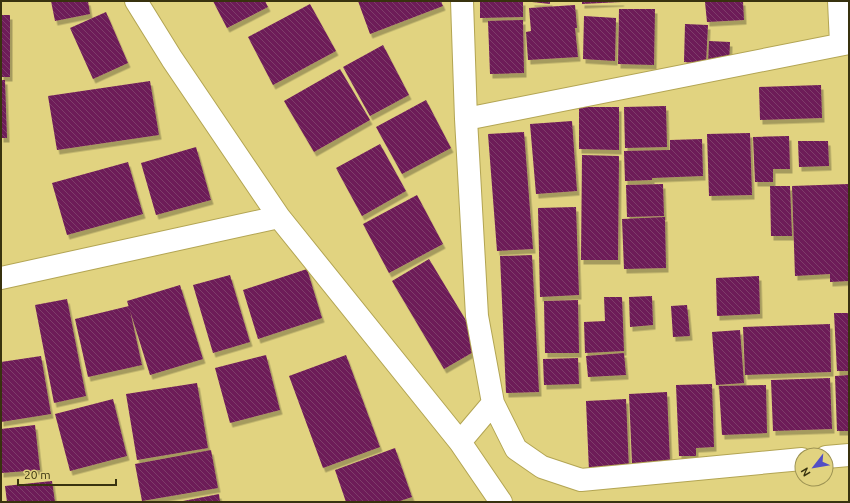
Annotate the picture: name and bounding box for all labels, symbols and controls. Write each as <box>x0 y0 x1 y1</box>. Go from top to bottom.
north arrow <box>794 447 834 487</box>
scale bar <box>18 461 116 487</box>
text: N <box>798 466 813 479</box>
text: 20 m <box>24 468 51 481</box>

